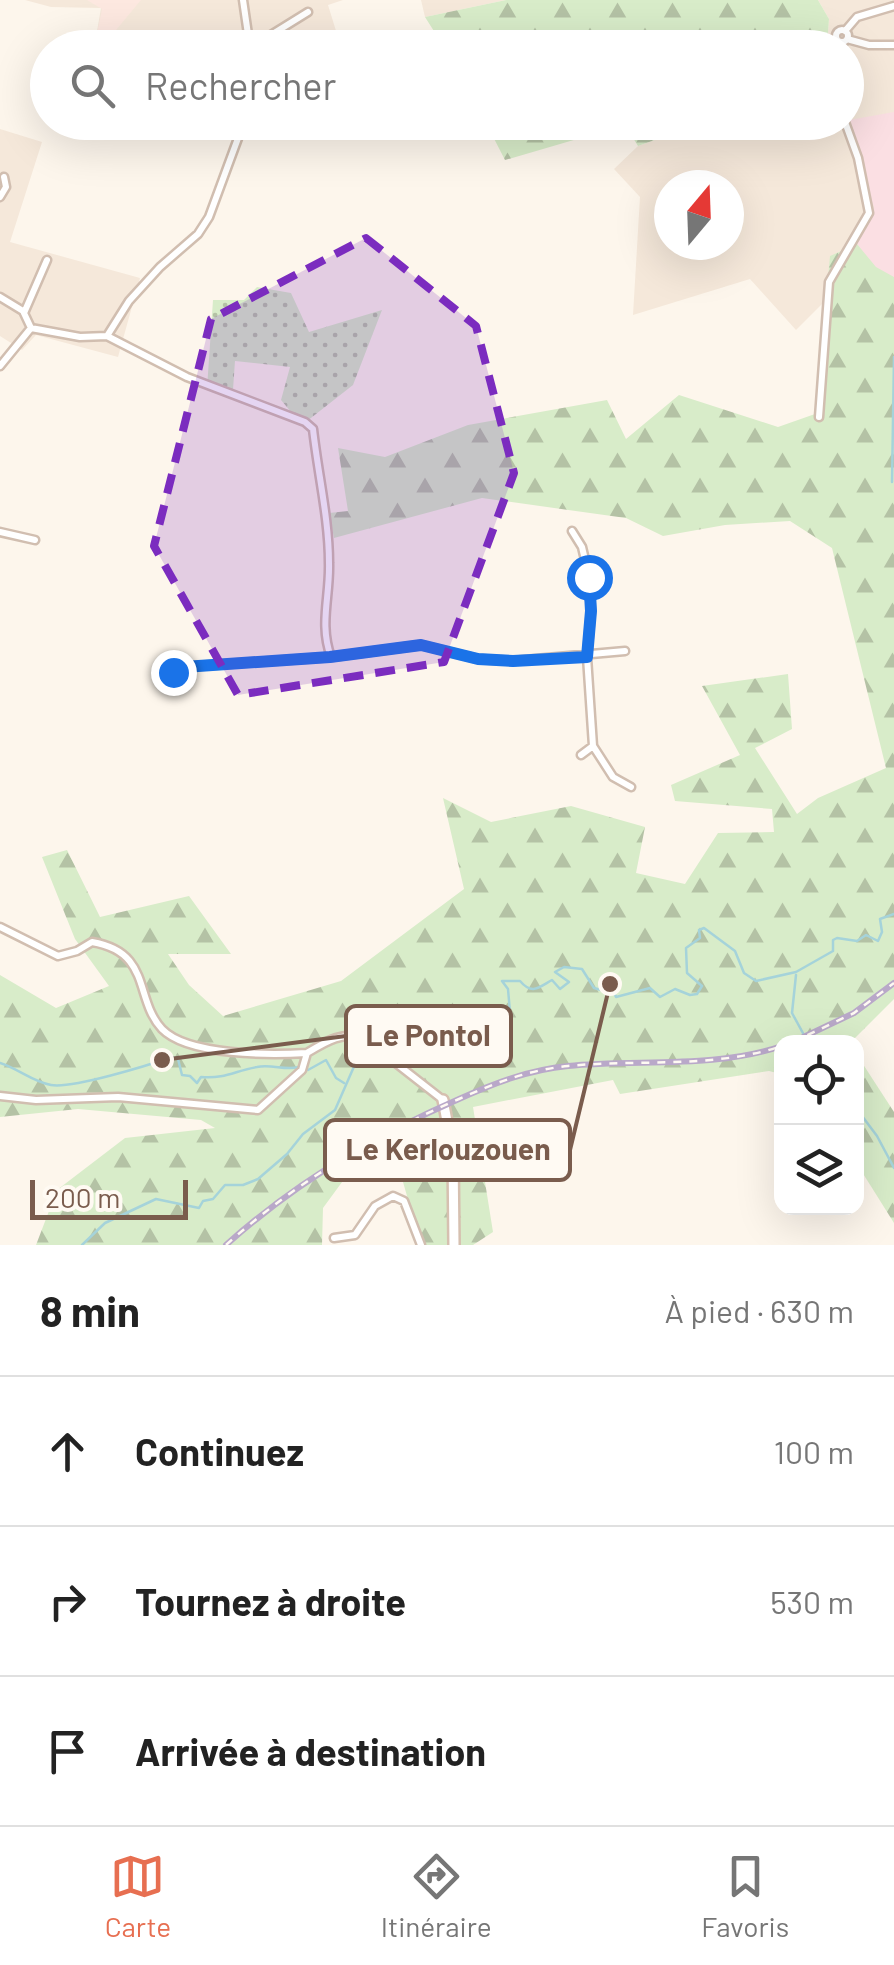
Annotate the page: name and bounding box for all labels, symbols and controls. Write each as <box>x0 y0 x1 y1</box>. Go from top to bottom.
search box <box>30 30 864 140</box>
icon: search <box>65 58 120 113</box>
text: Rechercher <box>145 62 336 108</box>
north arrow <box>654 170 744 260</box>
route start <box>567 555 613 601</box>
route end <box>151 650 197 696</box>
callout: Le Pontol <box>346 1006 511 1066</box>
text: Le Pontol <box>366 1016 490 1052</box>
map controls <box>774 1035 864 1215</box>
button: locate <box>774 1035 864 1125</box>
callout: Le Kerlouzouen <box>325 1120 570 1180</box>
button: layers <box>774 1125 864 1215</box>
text: Le Kerlouzouen <box>345 1130 551 1166</box>
scale bar <box>30 1175 188 1220</box>
text: 200 m <box>45 1180 120 1214</box>
text: 8 min <box>40 1285 140 1335</box>
text: À pied · 630 m <box>664 1291 854 1329</box>
icon: ahead <box>40 1424 95 1479</box>
text: Continuez <box>135 1428 304 1474</box>
text: 100 m <box>774 1432 854 1470</box>
icon: right <box>40 1574 95 1629</box>
text: Tournez à droite <box>135 1578 406 1624</box>
text: 530 m <box>770 1582 854 1620</box>
icon: arrive <box>40 1724 95 1779</box>
text: Arrivée à destination <box>135 1728 486 1774</box>
tab: Carte <box>105 1849 171 1943</box>
tab: Itinéraire <box>381 1849 492 1943</box>
tab: Favoris <box>701 1849 789 1943</box>

